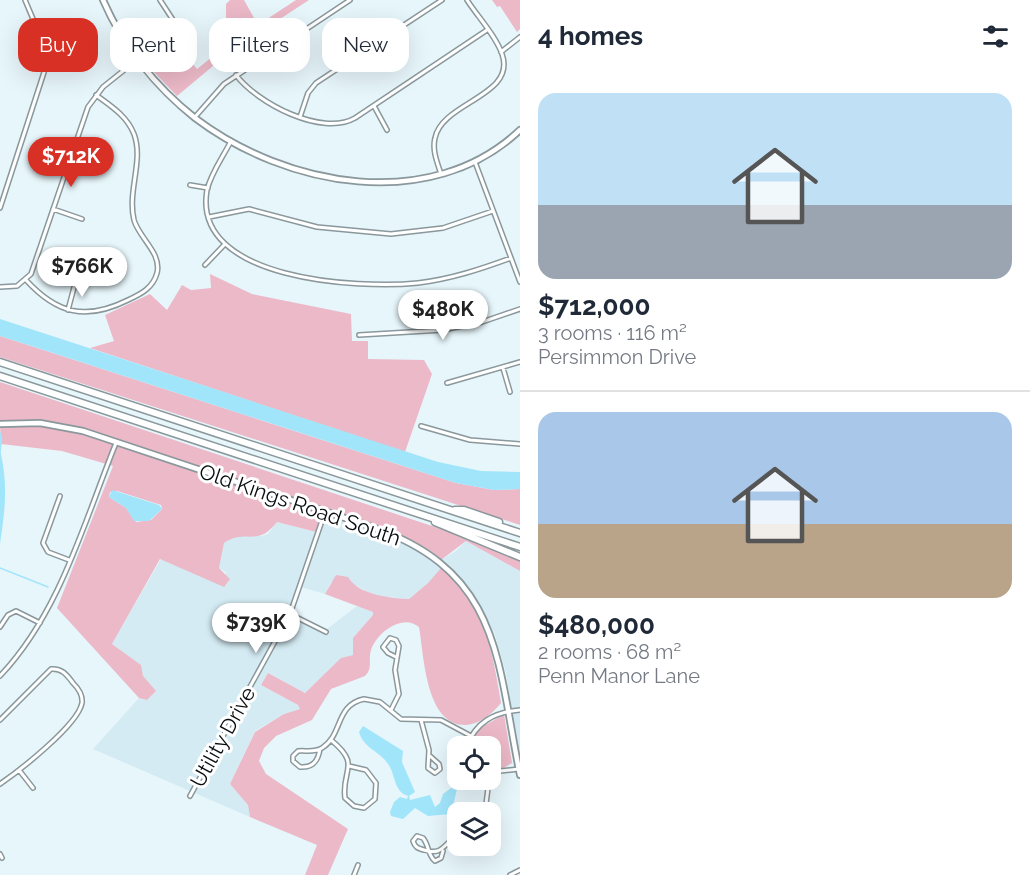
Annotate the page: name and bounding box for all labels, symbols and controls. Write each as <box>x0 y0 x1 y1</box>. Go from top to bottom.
chip: Buy <box>18 18 98 72</box>
chip: Rent <box>110 18 197 72</box>
chip: Filters <box>209 18 310 72</box>
chip: New <box>322 18 409 72</box>
icon: filters <box>979 20 1012 53</box>
text: 4 homes <box>538 21 643 51</box>
icon: home <box>721 132 829 240</box>
pin: $712K <box>29 137 113 188</box>
text: $712K <box>42 144 100 168</box>
pin: $766K <box>40 247 124 298</box>
text: $766K <box>51 254 113 278</box>
pin: $480K <box>401 290 485 341</box>
text: $712,000 <box>538 291 651 321</box>
text: $480K <box>412 297 474 321</box>
text: 3 rooms · 116 m² <box>538 321 687 345</box>
text: Persimmon Drive <box>538 345 696 369</box>
icon: home <box>721 451 829 559</box>
street label: Old Kings Road South <box>196 458 404 551</box>
pin: $739K <box>214 603 298 654</box>
text: $739K <box>226 610 286 634</box>
text: $480,000 <box>538 610 655 640</box>
text: 2 rooms · 68 m² <box>538 640 681 664</box>
text: Penn Manor Lane <box>538 664 700 688</box>
street label: Utility Drive <box>185 682 260 791</box>
map controls <box>447 736 501 856</box>
button: locate <box>447 736 501 790</box>
button: layers <box>447 802 501 856</box>

